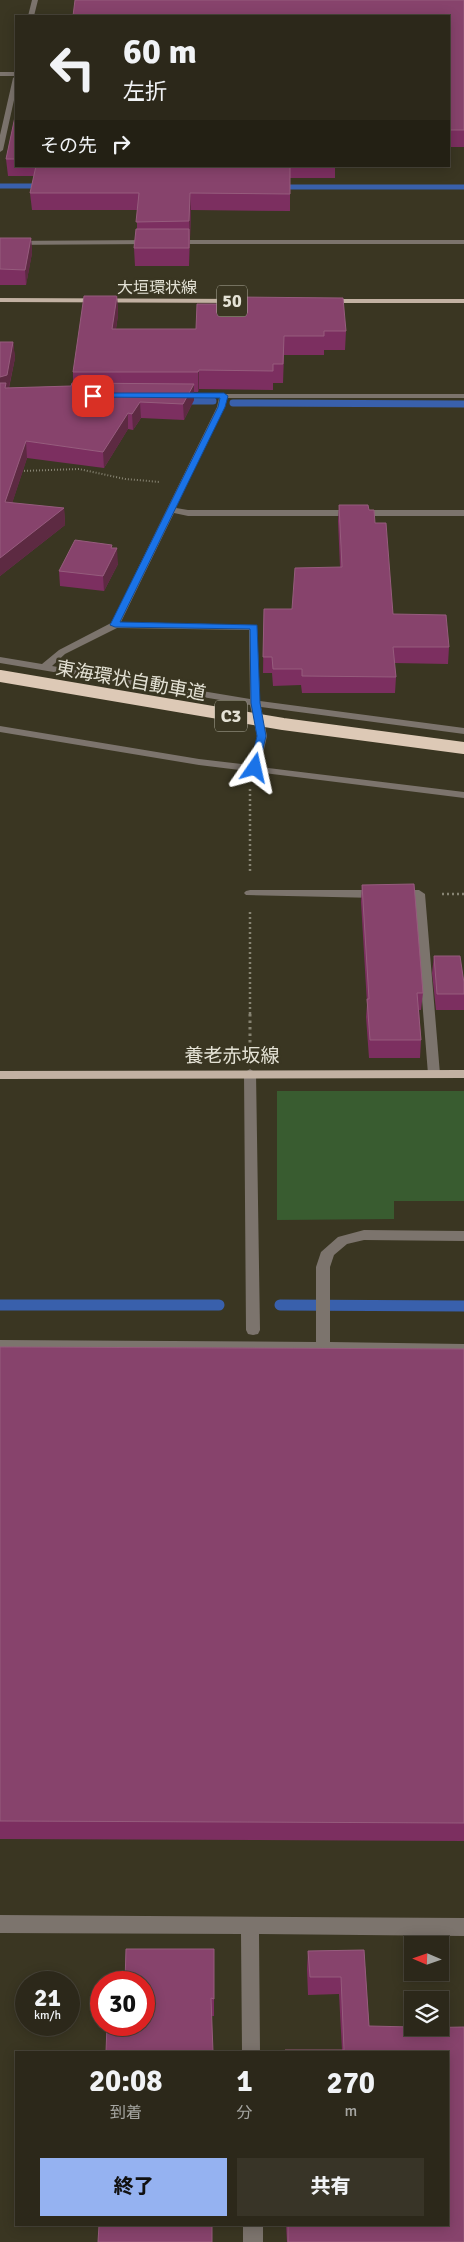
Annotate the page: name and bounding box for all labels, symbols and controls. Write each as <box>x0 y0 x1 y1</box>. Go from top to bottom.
text: 60 m <box>123 30 197 73</box>
icon: left <box>40 35 105 100</box>
text: 左折 <box>123 78 167 105</box>
icon: right <box>107 130 135 158</box>
text: その先 <box>40 134 97 158</box>
street label: 大垣環状線 <box>117 278 197 298</box>
road number: 50 <box>217 286 247 316</box>
pin <box>72 375 114 417</box>
icon: arrive <box>79 382 107 410</box>
street label: 東海環状自動車道 <box>54 656 208 706</box>
road number: C3 <box>215 700 247 731</box>
position arrow <box>228 741 280 793</box>
street label: 養老赤坂線 <box>184 1044 280 1068</box>
north arrow <box>404 1936 449 1981</box>
map controls <box>404 1936 449 2036</box>
speed limit sign: 30 <box>90 1971 155 2036</box>
text: 21 <box>34 1982 61 2013</box>
button: layers <box>404 1991 449 2036</box>
text: km/h <box>34 2008 61 2023</box>
text: 20:08 <box>89 2063 163 2100</box>
text: 1 <box>236 2063 253 2100</box>
text: 270 <box>326 2065 375 2102</box>
text: m <box>344 2101 357 2121</box>
text: 到着 <box>110 2103 142 2123</box>
text: 分 <box>236 2103 253 2123</box>
button: 終了 <box>40 2158 227 2216</box>
button: 共有 <box>237 2158 424 2216</box>

